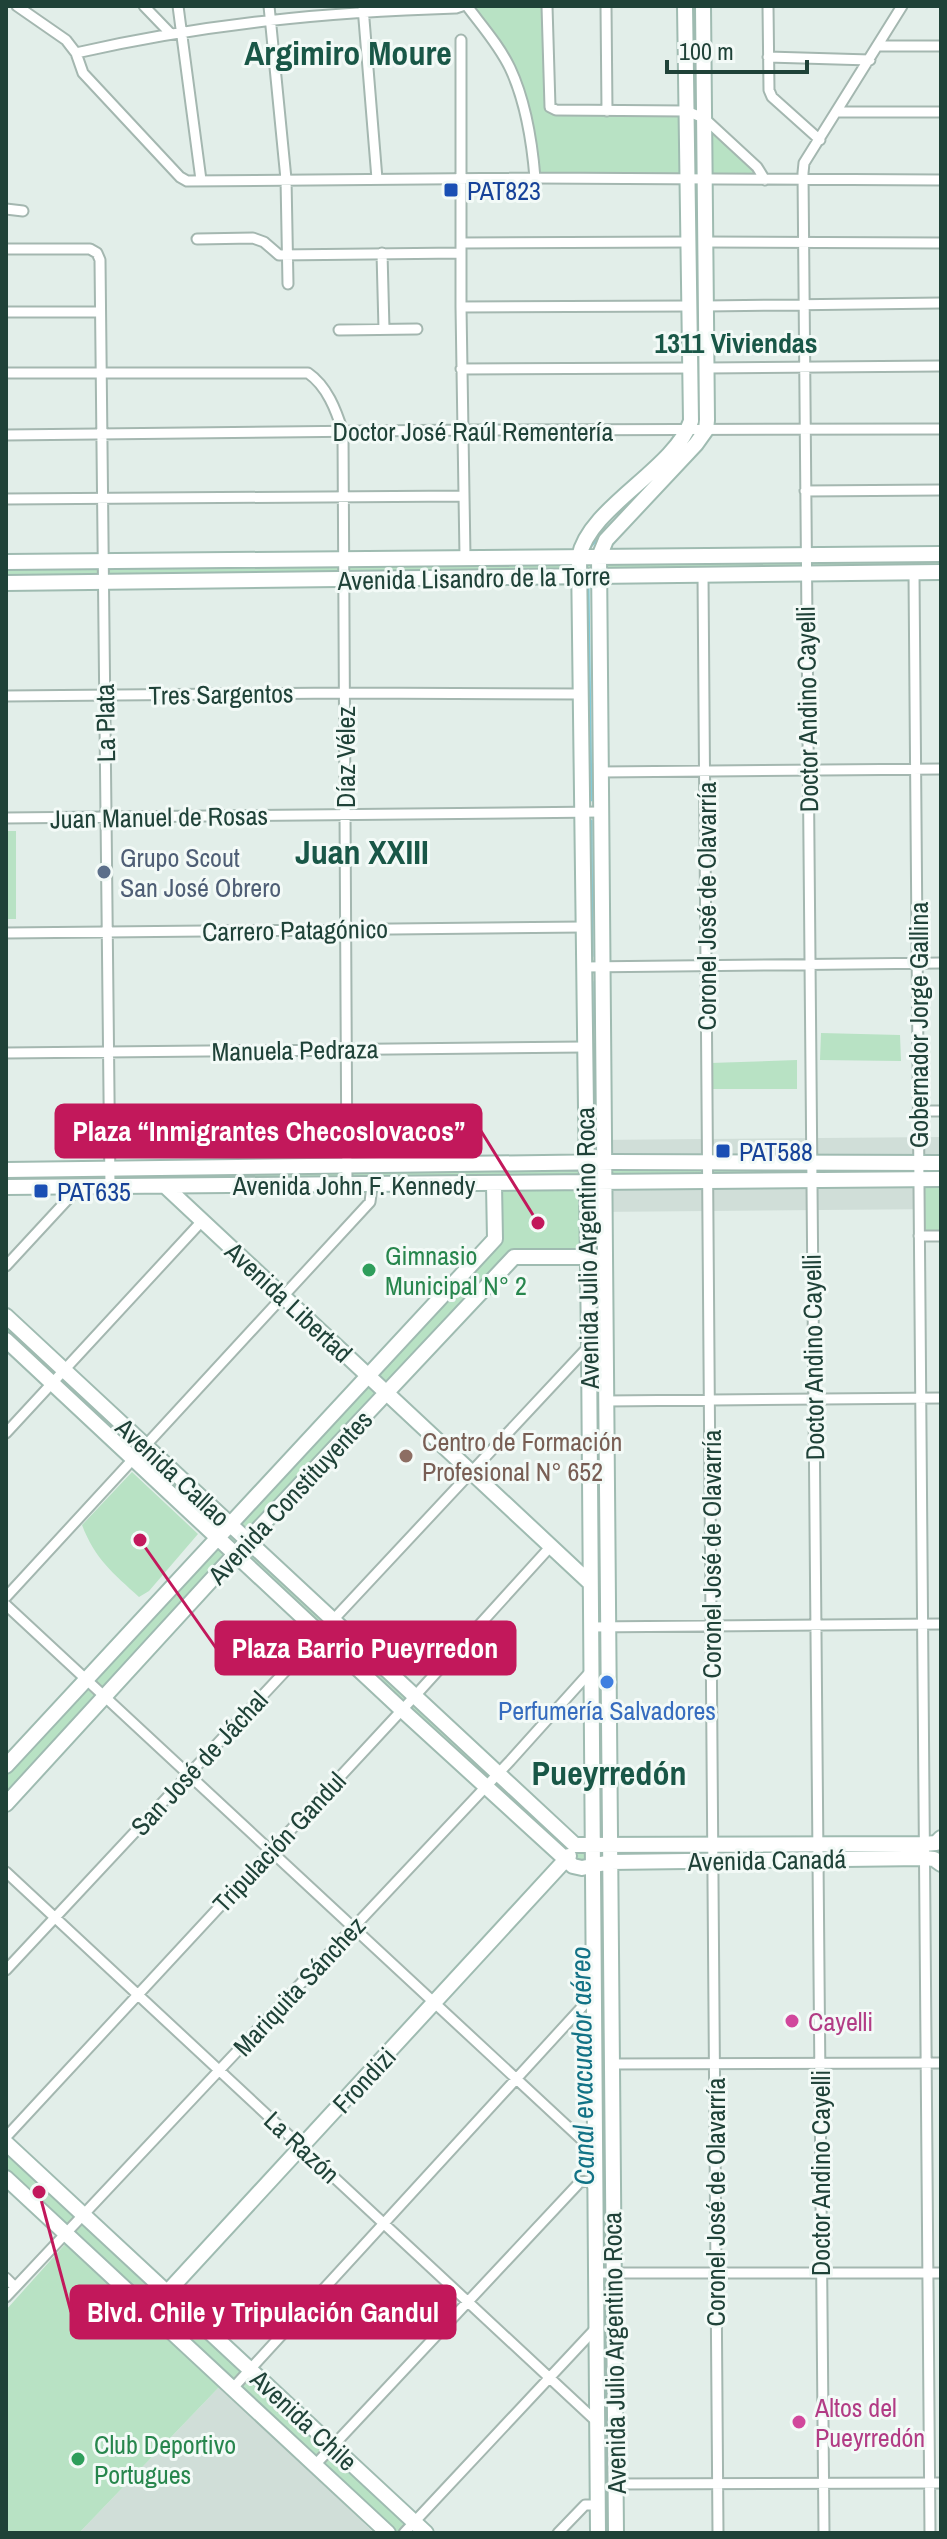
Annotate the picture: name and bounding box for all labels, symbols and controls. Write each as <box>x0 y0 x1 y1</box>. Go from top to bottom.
scale bar <box>667 24 807 74</box>
district label: Argimiro Moure <box>244 30 452 76</box>
text: 100 m <box>679 35 734 67</box>
place label: PAT823 <box>467 173 541 208</box>
marker: PAT823 <box>442 181 460 199</box>
district label: 1311 Viviendas <box>654 324 818 362</box>
street label: Doctor José Raúl Rementería <box>333 414 614 449</box>
street label: Avenida Lisandro de la Torre <box>336 558 611 598</box>
street label: Doctor Andino Cayelli <box>788 606 826 812</box>
street label: Tres Sargentos <box>148 675 294 713</box>
street label: La Plata <box>87 683 123 762</box>
street label: Díaz Vélez <box>328 706 363 808</box>
street label: Coronel José de Olavarría <box>689 781 724 1030</box>
street label: Juan Manuel de Rosas <box>50 798 268 836</box>
district label: Juan XXIII <box>295 829 429 875</box>
place label: Grupo Scout San José Obrero <box>120 840 281 905</box>
marker: Grupo Scout San José Obrero <box>95 863 113 881</box>
street label: Gobernador Jorge Gallina <box>901 902 936 1148</box>
street label: Carrero Patagónico <box>202 911 388 949</box>
street label: Manuela Pedraza <box>211 1031 379 1069</box>
callout: Plaza “Inmigrantes Checoslovacos” <box>56 1105 481 1157</box>
street label: Avenida Julio Argentino Roca <box>567 1107 607 1390</box>
text: Plaza “Inmigrantes Checoslovacos” <box>72 1112 466 1150</box>
place label: PAT588 <box>739 1134 813 1169</box>
marker: PAT588 <box>714 1142 732 1160</box>
street label: Avenida John F. Kennedy <box>232 1168 476 1203</box>
place label: PAT635 <box>57 1174 131 1209</box>
marker: PAT635 <box>32 1182 50 1200</box>
street label: Avenida Libertad <box>217 1233 360 1370</box>
place label: Gimnasio Municipal N° 2 <box>385 1238 527 1303</box>
street label: Doctor Andino Cayelli <box>794 1254 832 1460</box>
marker: Gimnasio Municipal N° 2 <box>360 1261 378 1279</box>
street label: Avenida Constituyentes <box>199 1402 380 1592</box>
street label: Avenida Callao <box>108 1409 238 1534</box>
place label: Centro de Formación Profesional N° 652 <box>422 1424 622 1489</box>
street label: Coronel José de Olavarría <box>694 1429 729 1678</box>
marker: Centro de Formación Profesional N° 652 <box>397 1447 415 1465</box>
callout: Plaza Barrio Pueyrredon <box>216 1622 515 1674</box>
text: Plaza Barrio Pueyrredon <box>232 1629 498 1667</box>
marker: Perfumería Salvadores <box>598 1673 616 1691</box>
street label: San José de Jáchal <box>123 1683 275 1843</box>
place label: Perfumería Salvadores <box>498 1693 716 1728</box>
district label: Pueyrredón <box>532 1750 686 1796</box>
street label: Tripulación Gandul <box>205 1764 353 1920</box>
street label: Avenida Canadá <box>686 1841 847 1879</box>
street label: Mariquita Sánchez <box>225 1909 373 2063</box>
water label: Canal evacuador aéreo <box>561 1946 603 2186</box>
place label: Cayelli <box>808 2004 873 2039</box>
marker: Cayelli <box>783 2012 801 2030</box>
street label: Frondizi <box>325 2039 403 2121</box>
street label: Doctor Andino Cayelli <box>803 2070 838 2276</box>
street label: Coronel José de Olavarría <box>698 2077 733 2326</box>
street label: La Razón <box>257 2103 347 2191</box>
street label: Avenida Julio Argentino Roca <box>594 2212 634 2495</box>
callout: Blvd. Chile y Tripulación Gandul <box>71 2286 455 2338</box>
text: Blvd. Chile y Tripulación Gandul <box>87 2293 439 2331</box>
street label: Avenida Chile <box>242 2361 365 2478</box>
place label: Altos del Pueyrredón <box>814 2390 925 2455</box>
marker: Altos del Pueyrredón <box>790 2413 808 2431</box>
place label: Club Deportivo Portugues <box>94 2427 236 2492</box>
marker: Club Deportivo Portugues <box>69 2450 87 2468</box>

